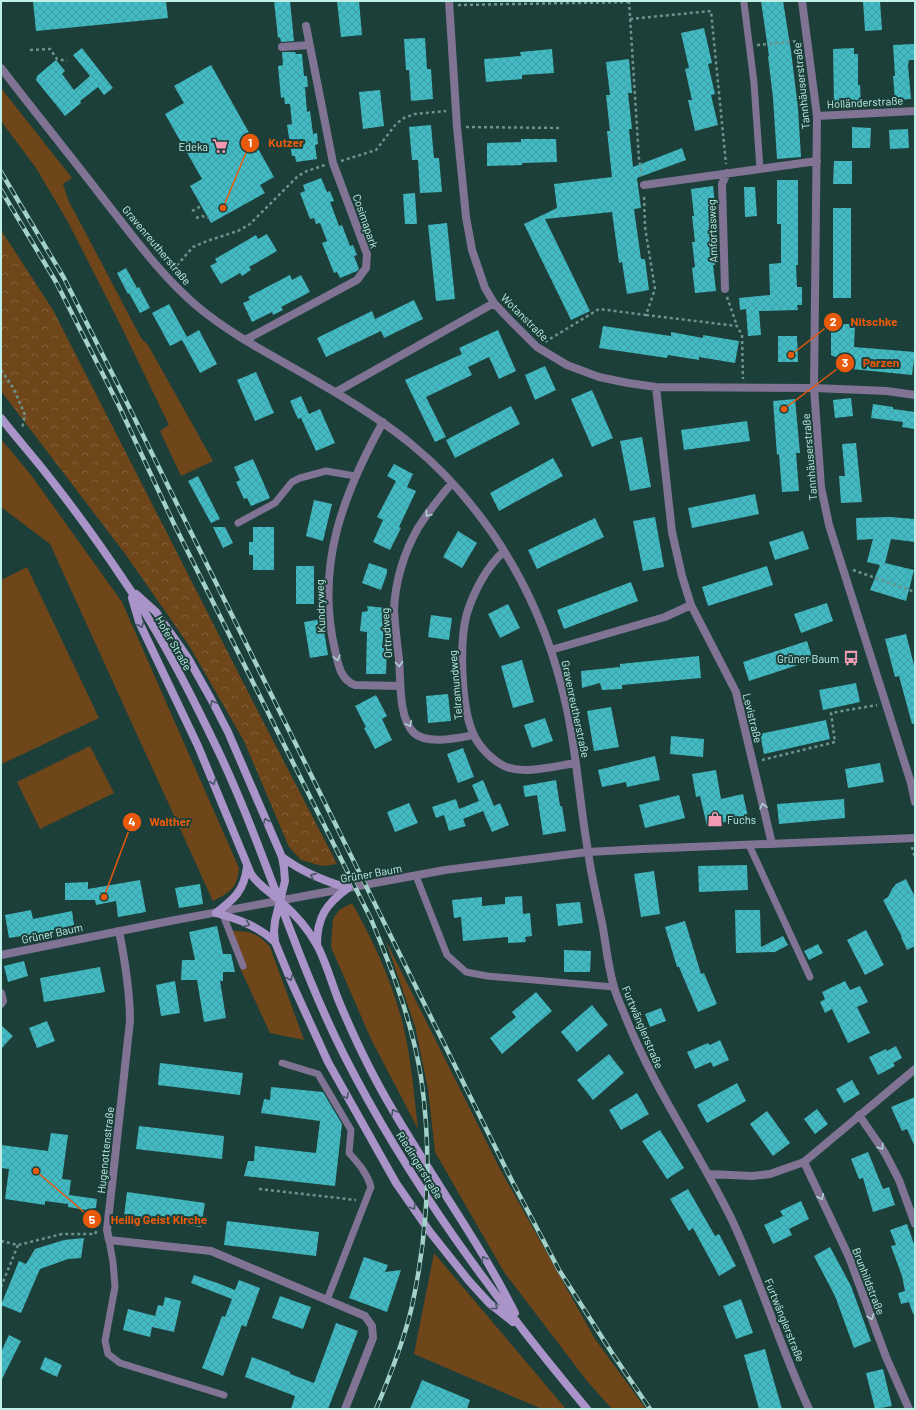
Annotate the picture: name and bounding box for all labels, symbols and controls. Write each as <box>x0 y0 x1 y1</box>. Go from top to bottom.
street label: Tannhäuserstraße <box>790 42 812 130</box>
street label: Holländerstraße <box>826 94 904 110</box>
callout: Kutzer <box>240 131 311 155</box>
text: 1 <box>248 135 252 149</box>
text: Kutzer <box>268 135 304 149</box>
supermarket icon: Edeka <box>211 137 229 155</box>
place label: Edeka <box>178 140 208 153</box>
street label: Cosimapark <box>351 192 382 250</box>
street label: Amfortasweg <box>704 199 720 263</box>
street label: Gravenreutherstraße <box>120 203 194 287</box>
street label: Wotanstraße <box>499 291 551 343</box>
callout: Nitschke <box>823 310 906 334</box>
text: 2 <box>830 314 837 328</box>
text: Nitschke <box>850 314 898 328</box>
callout: Parzen <box>835 351 908 375</box>
text: 3 <box>842 355 848 369</box>
text: Parzen <box>863 355 899 369</box>
street label: Tannhäuserstraße <box>799 413 819 501</box>
one-way arrow <box>426 510 433 517</box>
street label: Kundryweg <box>313 579 327 633</box>
street label: Ortrudweg <box>378 607 394 659</box>
street label: Hofer Straße <box>153 613 195 673</box>
one-way arrow <box>136 621 144 628</box>
bus stop icon: Grüner Baum <box>842 649 860 667</box>
street label: Telramundweg <box>445 650 465 720</box>
place label: Grüner Baum <box>777 652 839 665</box>
one-way arrow <box>332 654 341 661</box>
street label: Gravenreutherstraße <box>559 659 593 759</box>
one-way arrow <box>395 661 404 667</box>
street label: Levistraße <box>741 692 765 744</box>
one-way arrow <box>210 699 218 707</box>
one-way arrow <box>404 720 412 727</box>
one-way arrow <box>208 777 216 785</box>
one-way arrow <box>760 803 768 809</box>
callout: Walther <box>122 810 199 834</box>
shop icon: Fuchs <box>706 810 724 828</box>
place label: Fuchs <box>727 813 756 826</box>
text: 4 <box>128 814 136 828</box>
text: Walther <box>149 814 191 828</box>
one-way arrow <box>263 818 271 826</box>
street label: Grüner Baum <box>339 861 403 885</box>
one-way arrow <box>310 873 318 881</box>
one-way arrow <box>244 919 251 927</box>
street label: Grüner Baum <box>20 920 84 946</box>
one-way arrow <box>285 974 293 982</box>
street label: Furtwänglerstraße <box>620 984 666 1070</box>
one-way arrow <box>341 1091 349 1099</box>
street label: Hugenottenstraße <box>94 1106 116 1194</box>
one-way arrow <box>391 1109 399 1116</box>
street label: Riedingerstraße <box>394 1129 446 1201</box>
one-way arrow <box>876 1143 884 1150</box>
one-way arrow <box>816 1193 824 1200</box>
one-way arrow <box>408 1203 416 1210</box>
callout: Heilig Geist Kirche <box>82 1207 215 1231</box>
text: 5 <box>89 1212 96 1226</box>
text: Heilig Geist Kirche <box>111 1212 208 1226</box>
street label: Brunhildstraße <box>850 1246 888 1317</box>
one-way arrow <box>482 1256 489 1263</box>
street label: Furtwänglerstraße <box>762 1276 808 1364</box>
one-way arrow <box>490 1303 497 1310</box>
one-way arrow <box>866 1313 874 1320</box>

